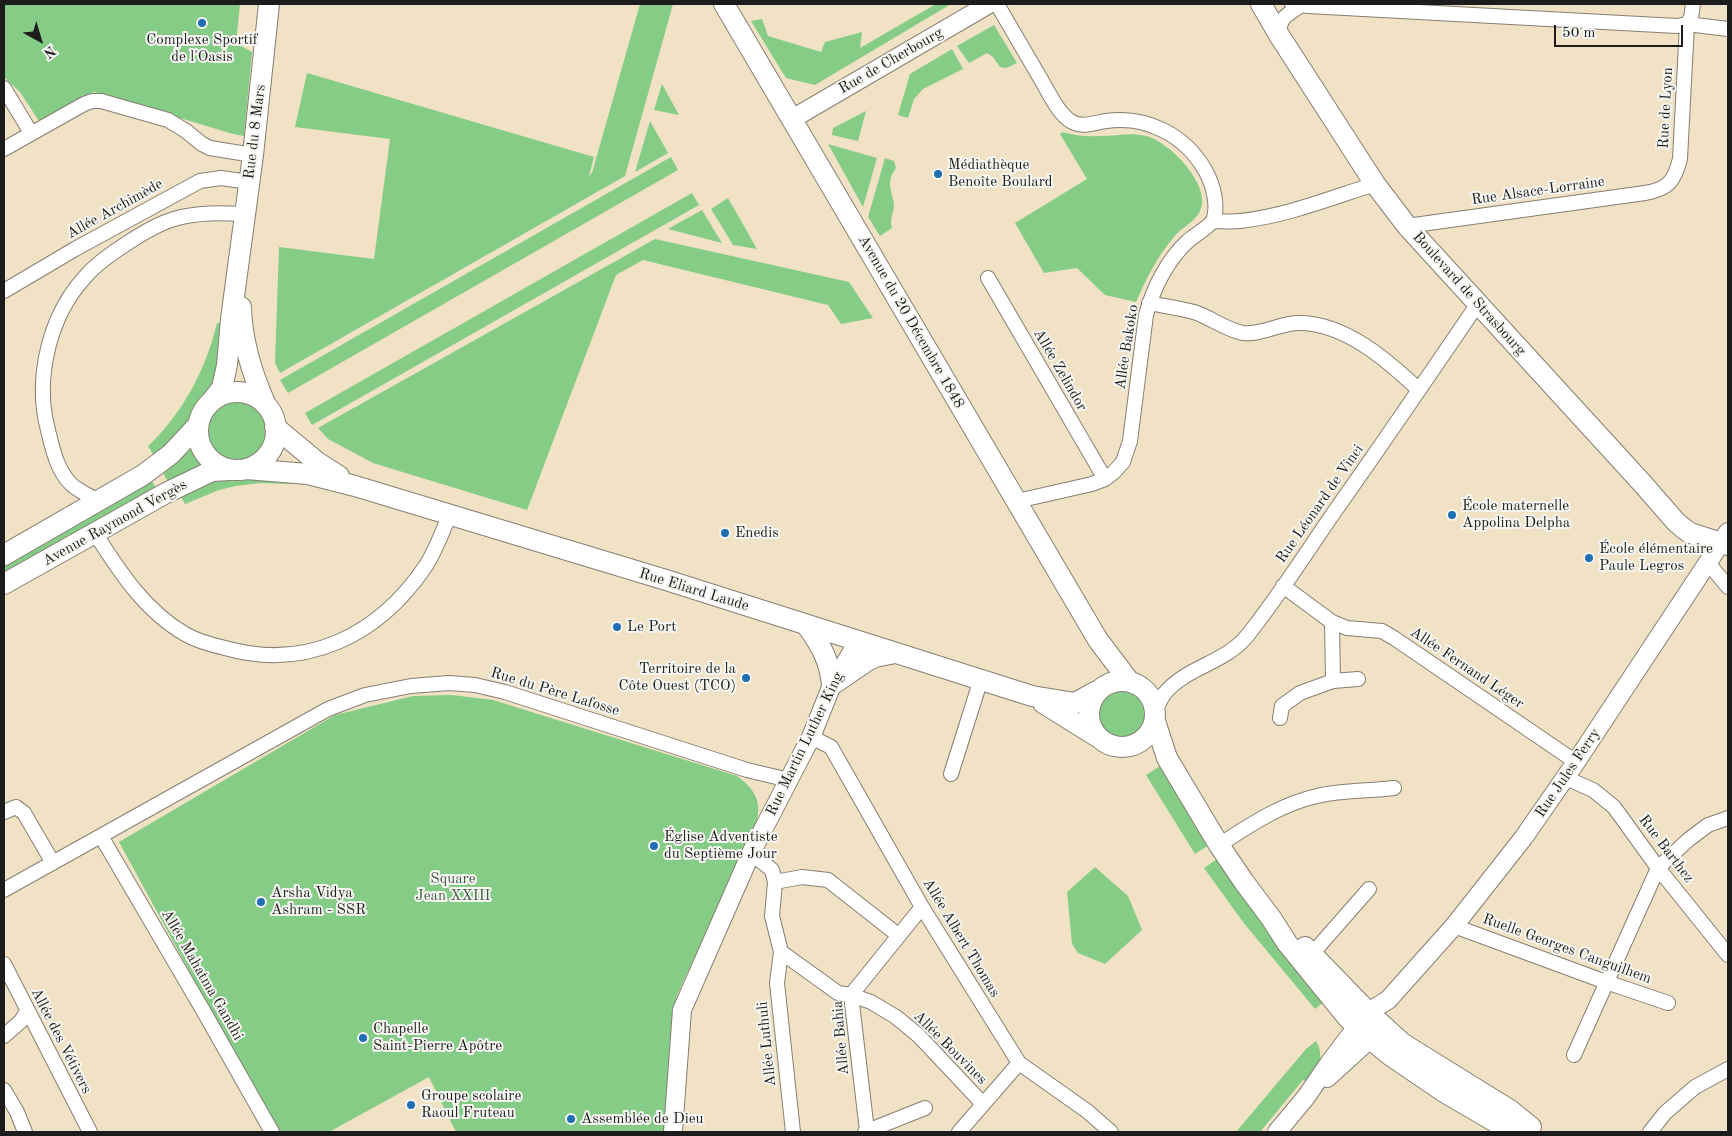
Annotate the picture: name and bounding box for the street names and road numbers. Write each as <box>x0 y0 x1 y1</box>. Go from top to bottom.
street label: Rue de Cherbourg <box>836 24 946 98</box>
street label: Rue de Lyon <box>1655 67 1677 149</box>
street label: Rue du 8 Mars <box>240 84 270 180</box>
street label: Rue Alsace-Lorraine <box>1470 173 1606 209</box>
street label: Allée Archimède <box>64 175 166 243</box>
street label: Boulevard de Strasbourg <box>1409 228 1529 360</box>
street label: Avenue du 20 Décembre 1848 <box>854 232 968 412</box>
street label: Allée Bakoko <box>1111 303 1143 391</box>
street label: Allée Zelindor <box>1029 326 1091 414</box>
street label: Rue Léonard de Vinci <box>1272 441 1368 567</box>
street label: Avenue Raymond Vergès <box>40 476 190 570</box>
street label: Rue Eliard Laude <box>637 565 751 615</box>
street label: Allée Fernand Léger <box>1407 623 1527 713</box>
street label: Rue du Père Lafosse <box>488 664 622 720</box>
street label: Rue Martin Luther King <box>762 669 848 819</box>
street label: Rue Jules Ferry <box>1532 725 1604 821</box>
street label: Rue Barthez <box>1635 811 1697 887</box>
street label: Allée Albert Thomas <box>918 875 1004 1001</box>
street label: Allée Mahatma Gandhi <box>157 906 247 1044</box>
street label: Ruelle Georges Canguilhem <box>1480 910 1654 988</box>
street label: Allée des Vétivers <box>27 985 95 1097</box>
street label: Allée Bahia <box>829 1000 853 1076</box>
street label: Allée Luthuli <box>754 1001 780 1087</box>
street label: Allée Bouvines <box>909 1007 991 1089</box>

